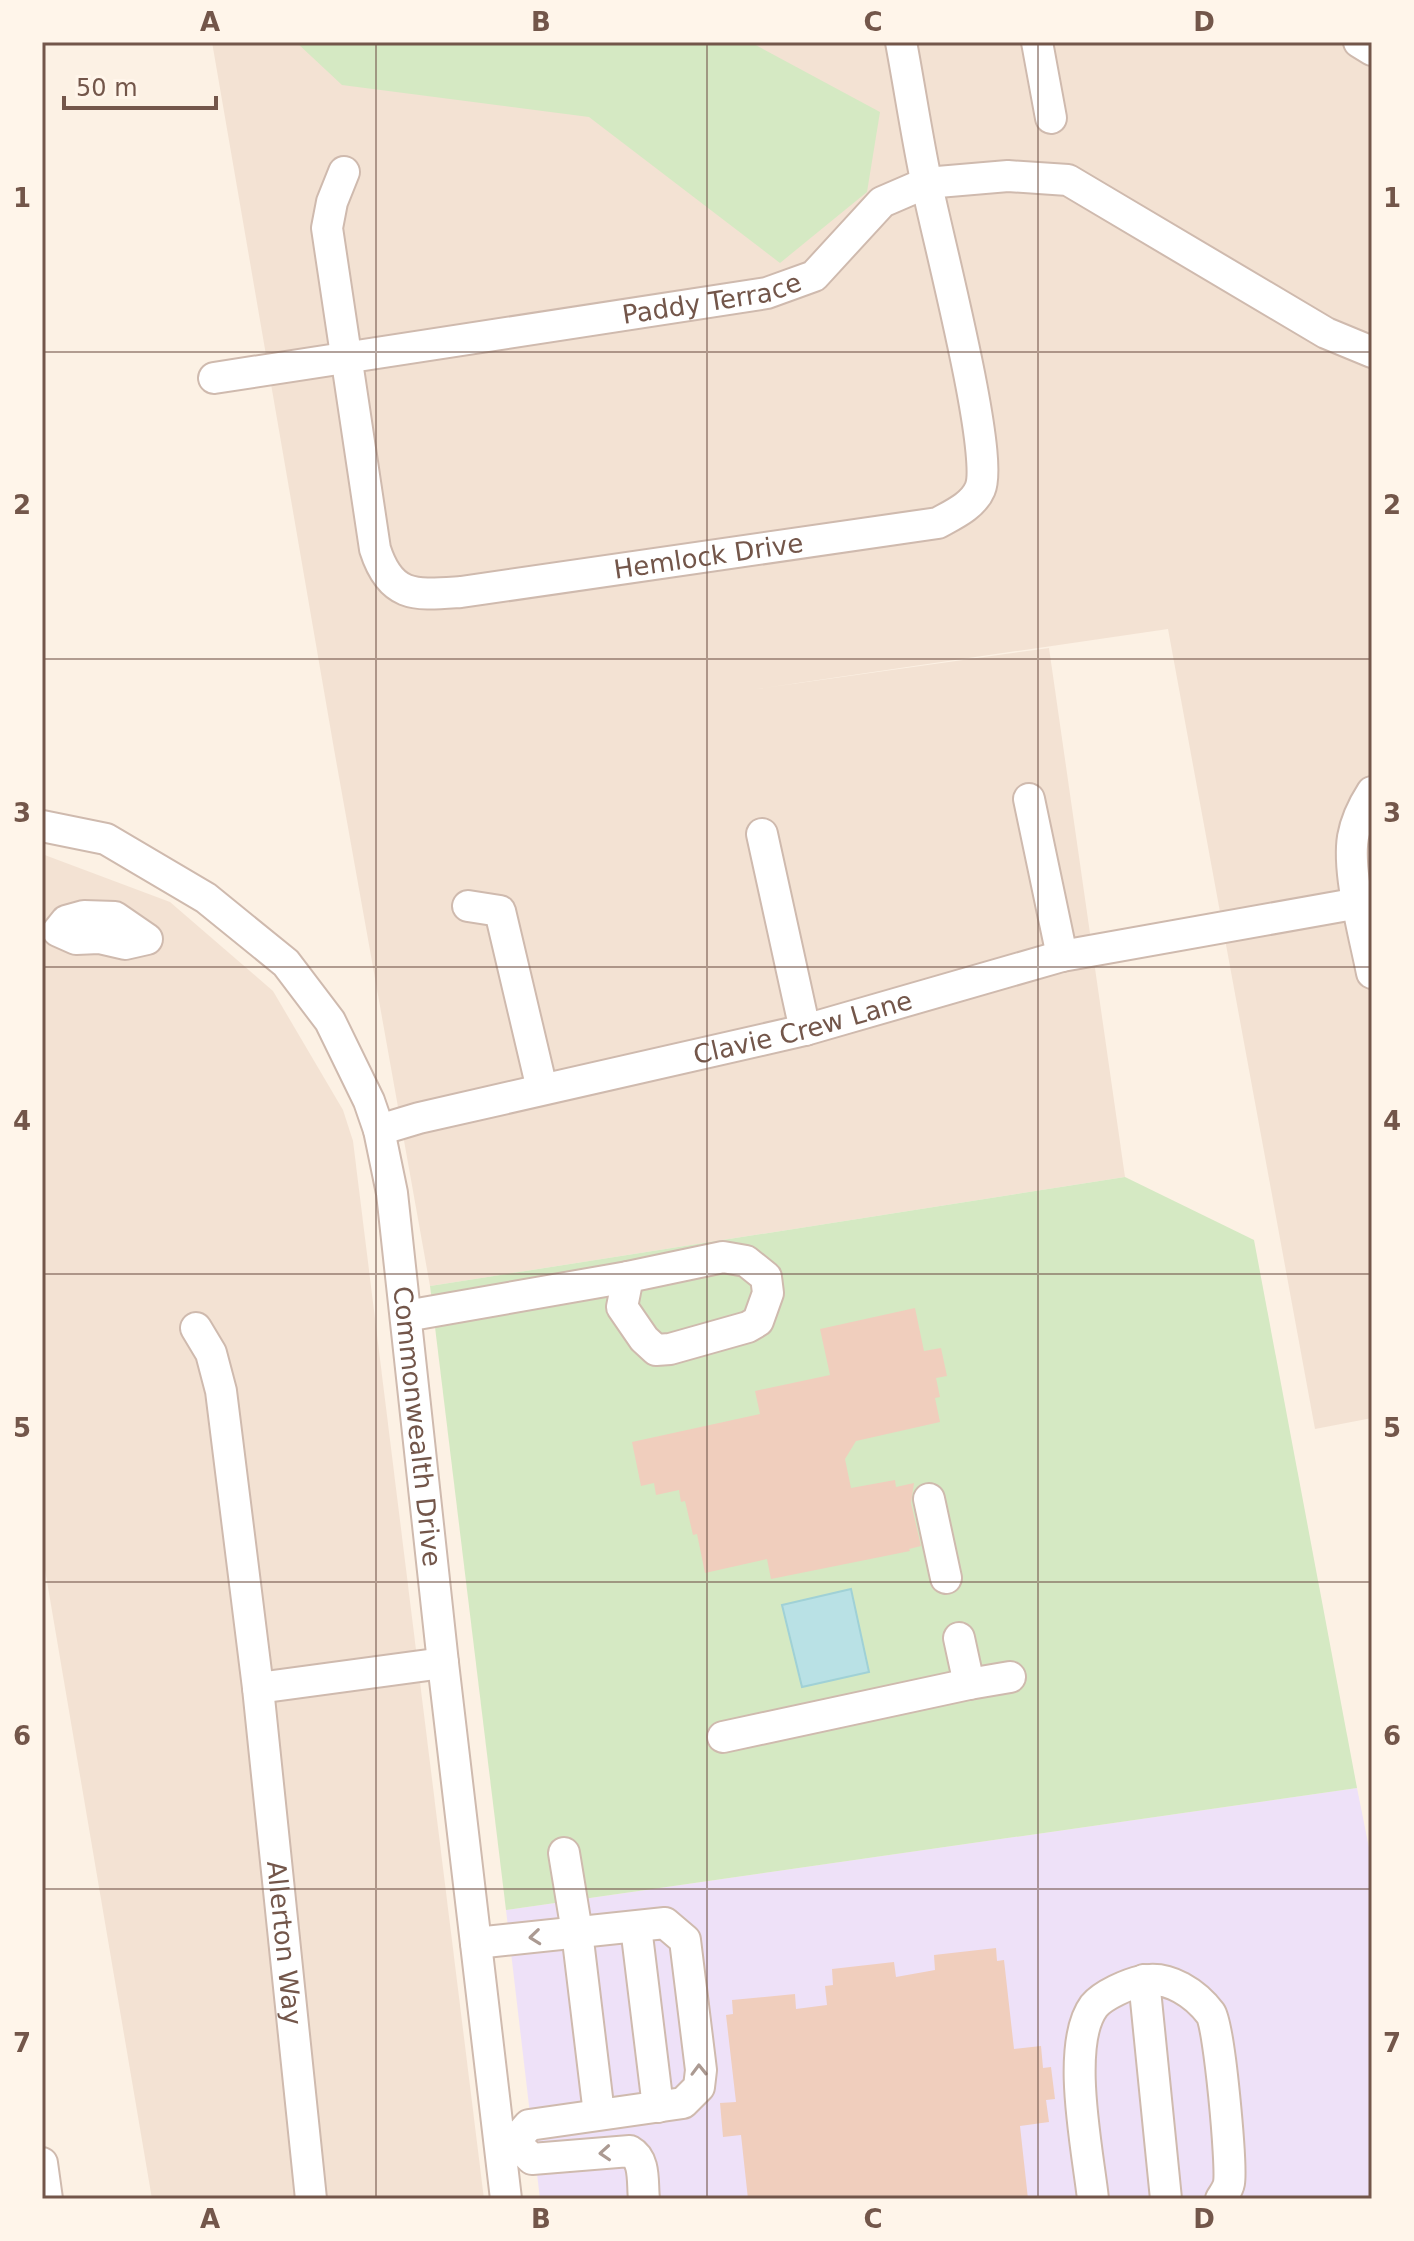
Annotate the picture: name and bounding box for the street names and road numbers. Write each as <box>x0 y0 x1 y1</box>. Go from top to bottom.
street label: Paddy Terrace <box>620 267 805 330</box>
street label: Hemlock Drive <box>612 528 805 585</box>
street label: Clavie Crew Lane <box>690 985 916 1070</box>
street label: Commonwealth Drive <box>387 1285 447 1568</box>
street label: Allerton Way <box>261 1859 308 2027</box>

